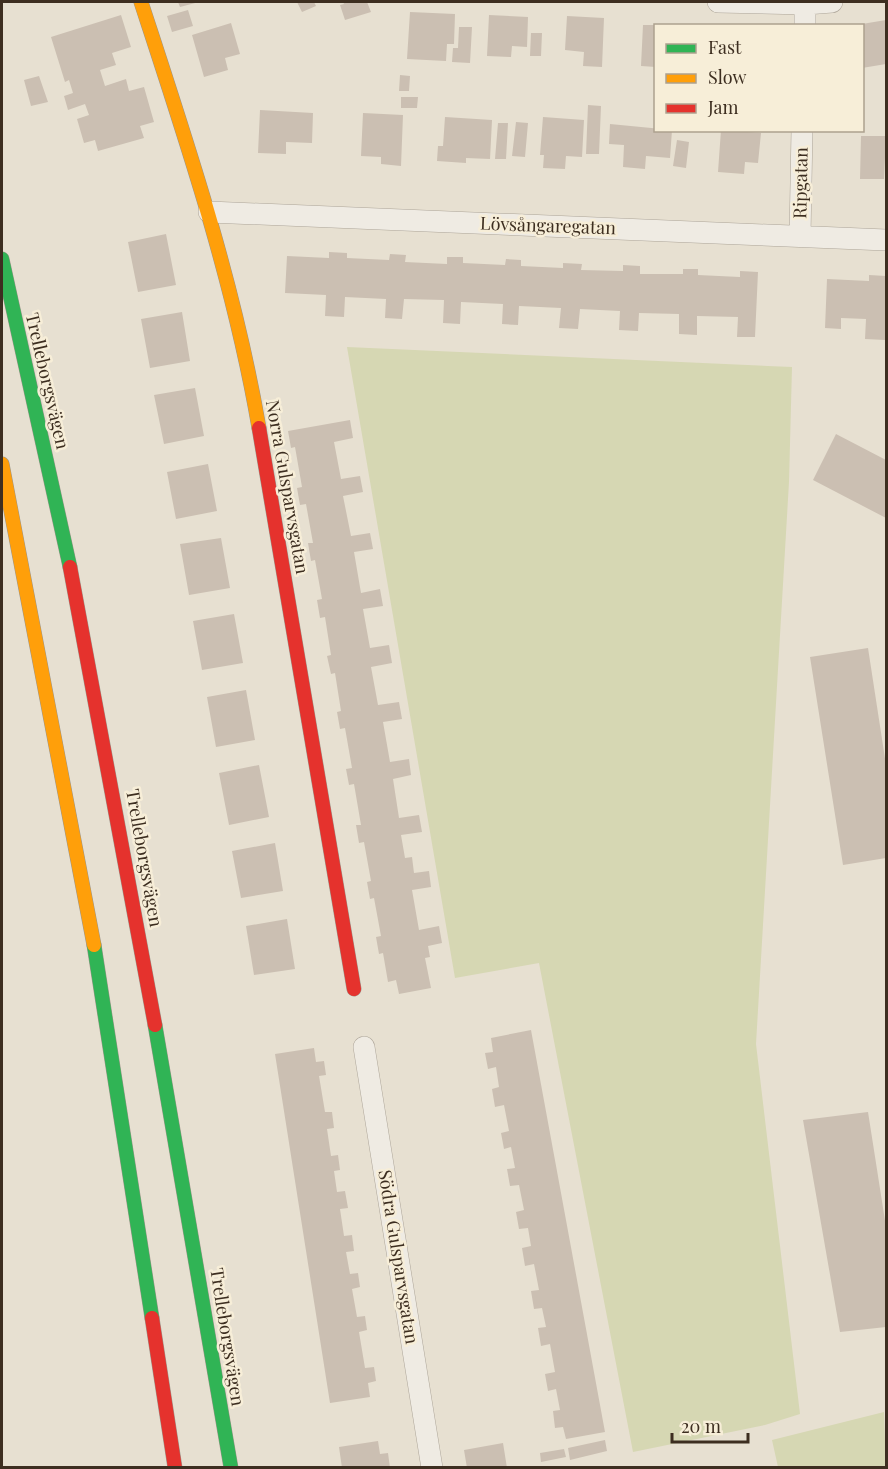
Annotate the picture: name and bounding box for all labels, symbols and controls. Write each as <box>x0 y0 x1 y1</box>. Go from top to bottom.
legend <box>654 24 864 132</box>
text: Fast <box>708 35 742 59</box>
text: Slow <box>708 65 746 89</box>
text: Jam <box>707 95 738 119</box>
street label: Ripgatan <box>787 147 813 219</box>
street label: Lövsångaregatan <box>480 211 617 239</box>
street label: Trelleborgsvägen <box>21 310 75 452</box>
street label: Norra Gulsparvsgatan <box>261 398 315 576</box>
street label: Trelleborgsvägen <box>121 787 169 929</box>
street label: Södra Gulsparvsgatan <box>373 1168 425 1346</box>
street label: Trelleborgsvägen <box>205 1266 251 1408</box>
scale bar <box>672 1406 748 1444</box>
text: 20 m <box>681 1414 721 1438</box>

